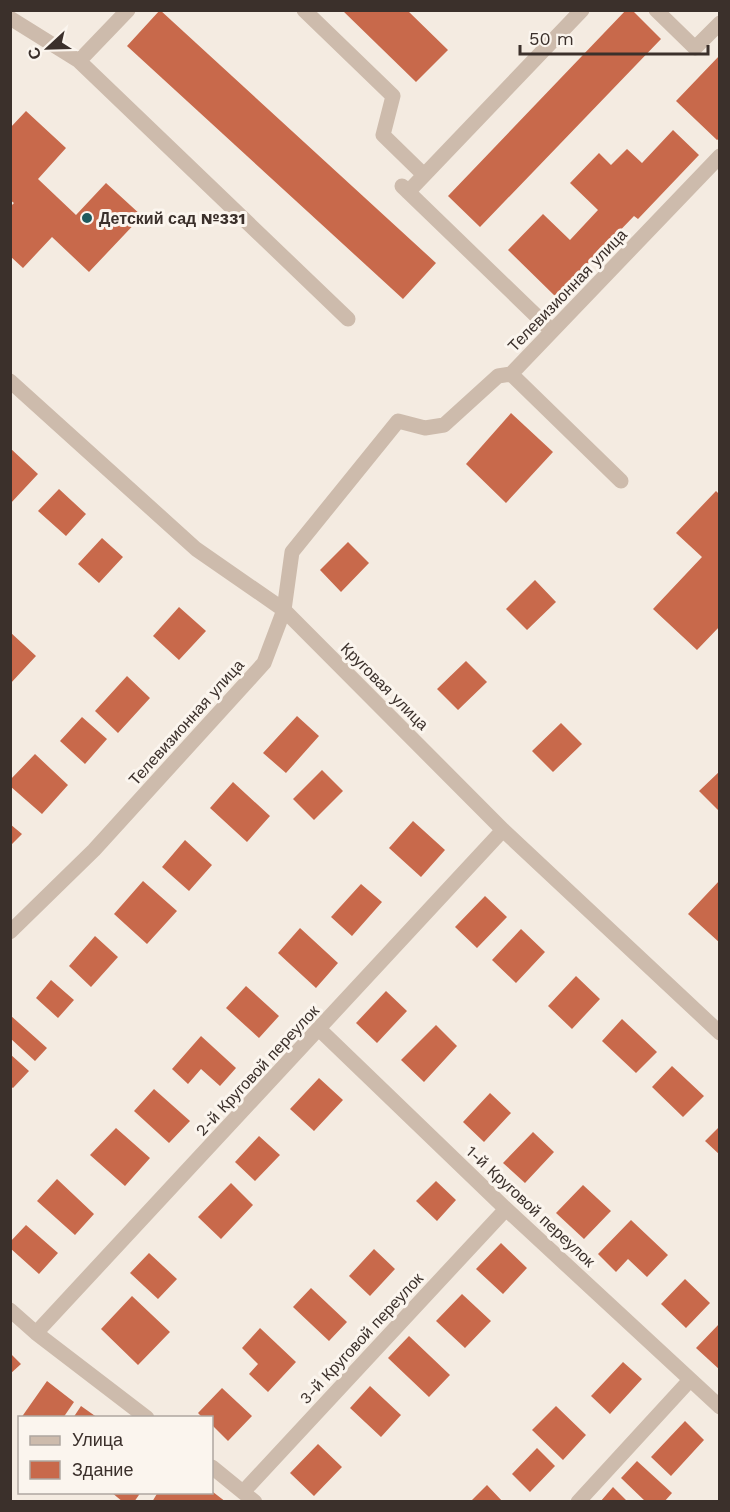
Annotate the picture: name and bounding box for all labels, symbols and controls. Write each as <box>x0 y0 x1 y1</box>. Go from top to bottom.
north arrow <box>18 18 78 78</box>
scale bar <box>520 18 708 56</box>
text: 50 m <box>529 28 574 49</box>
text: С <box>23 44 46 62</box>
place label: Детский сад №331 <box>99 209 245 228</box>
marker: Детский сад №331 <box>80 211 94 225</box>
street label: Телевизионная улица <box>504 225 631 355</box>
street label: Круговая улица <box>337 639 432 734</box>
street label: Телевизионная улица <box>125 655 248 789</box>
street label: 2-й Круговой переулок <box>192 1000 324 1140</box>
street label: 1-й Круговой переулок <box>462 1142 600 1272</box>
street label: 3-й Круговой переулок <box>296 1268 428 1408</box>
legend <box>18 1416 213 1494</box>
text: Улица <box>72 1429 124 1450</box>
text: Здание <box>72 1459 133 1480</box>

